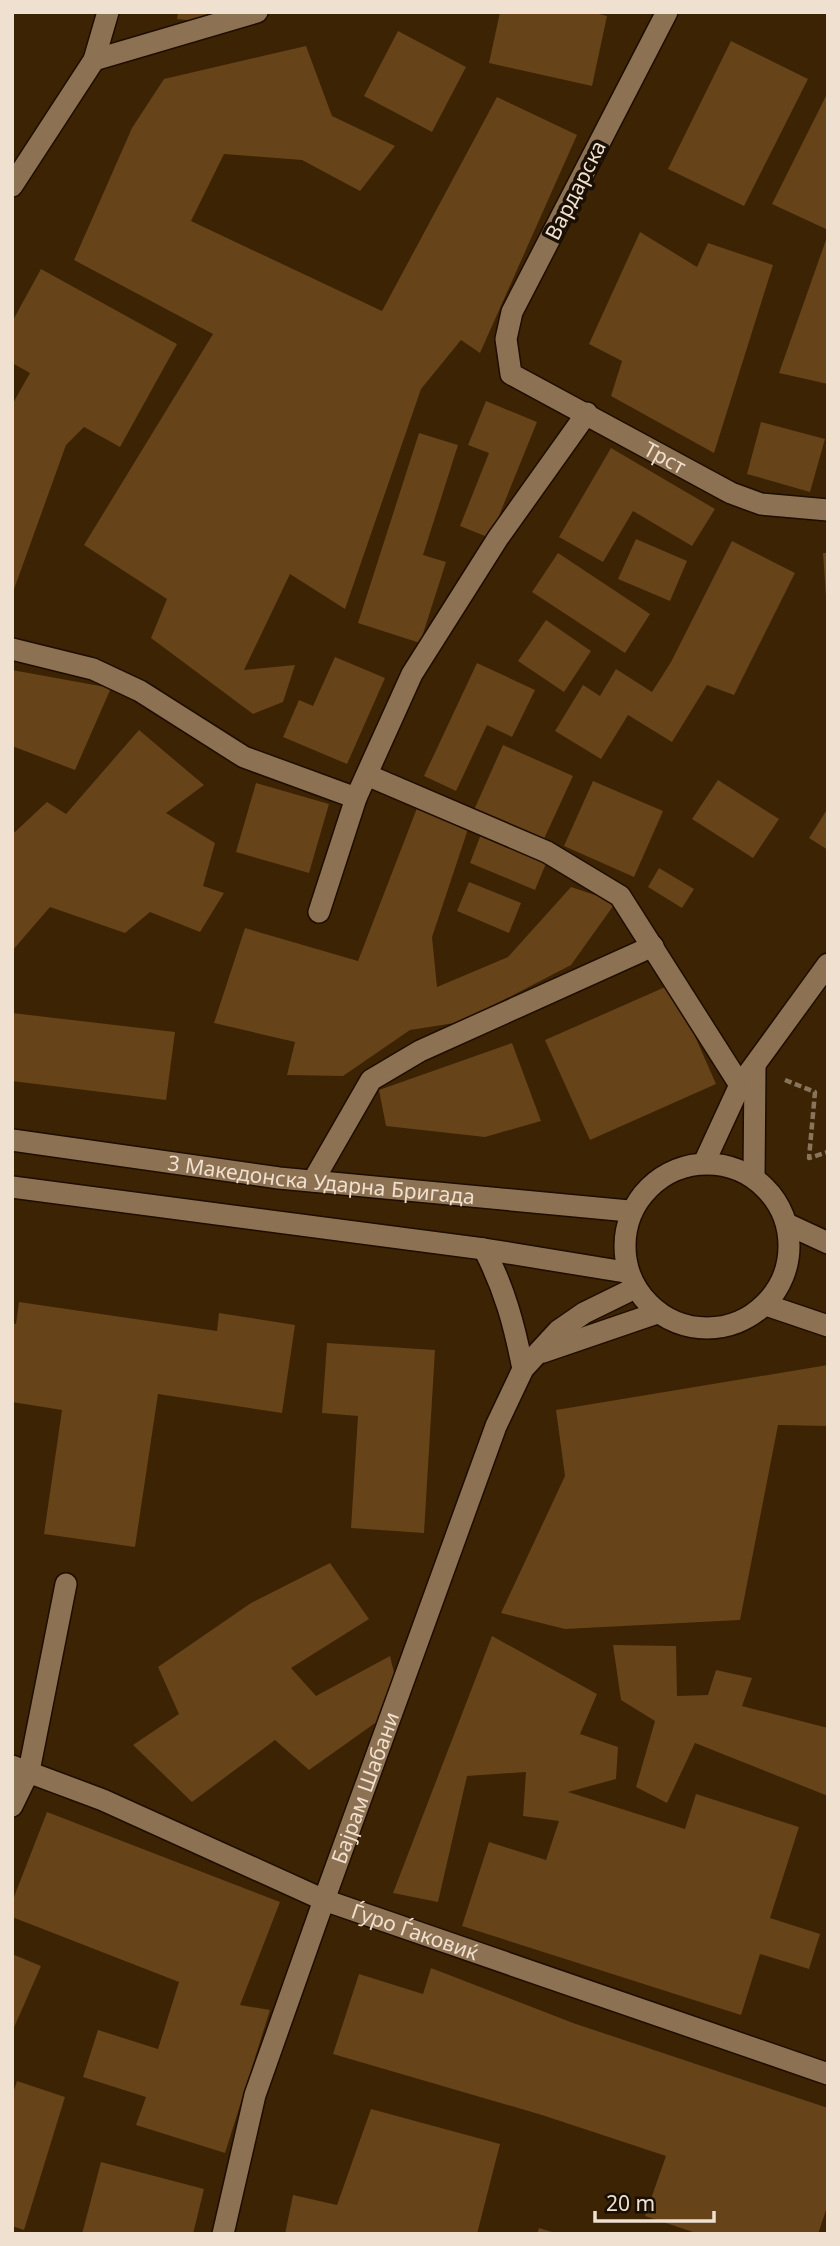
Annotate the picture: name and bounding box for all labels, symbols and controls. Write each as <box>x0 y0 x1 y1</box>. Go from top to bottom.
street label: Вардарска <box>538 136 612 244</box>
street label: Трст <box>639 435 691 480</box>
street label: 3 Македонска Ударна Бригада <box>166 1148 476 1210</box>
street label: Бајрам Шабани <box>324 1708 405 1867</box>
street label: Ѓуро Ѓаковиќ <box>348 1897 482 1966</box>
scale bar <box>595 2180 714 2224</box>
text: 20 m <box>606 2189 655 2217</box>

